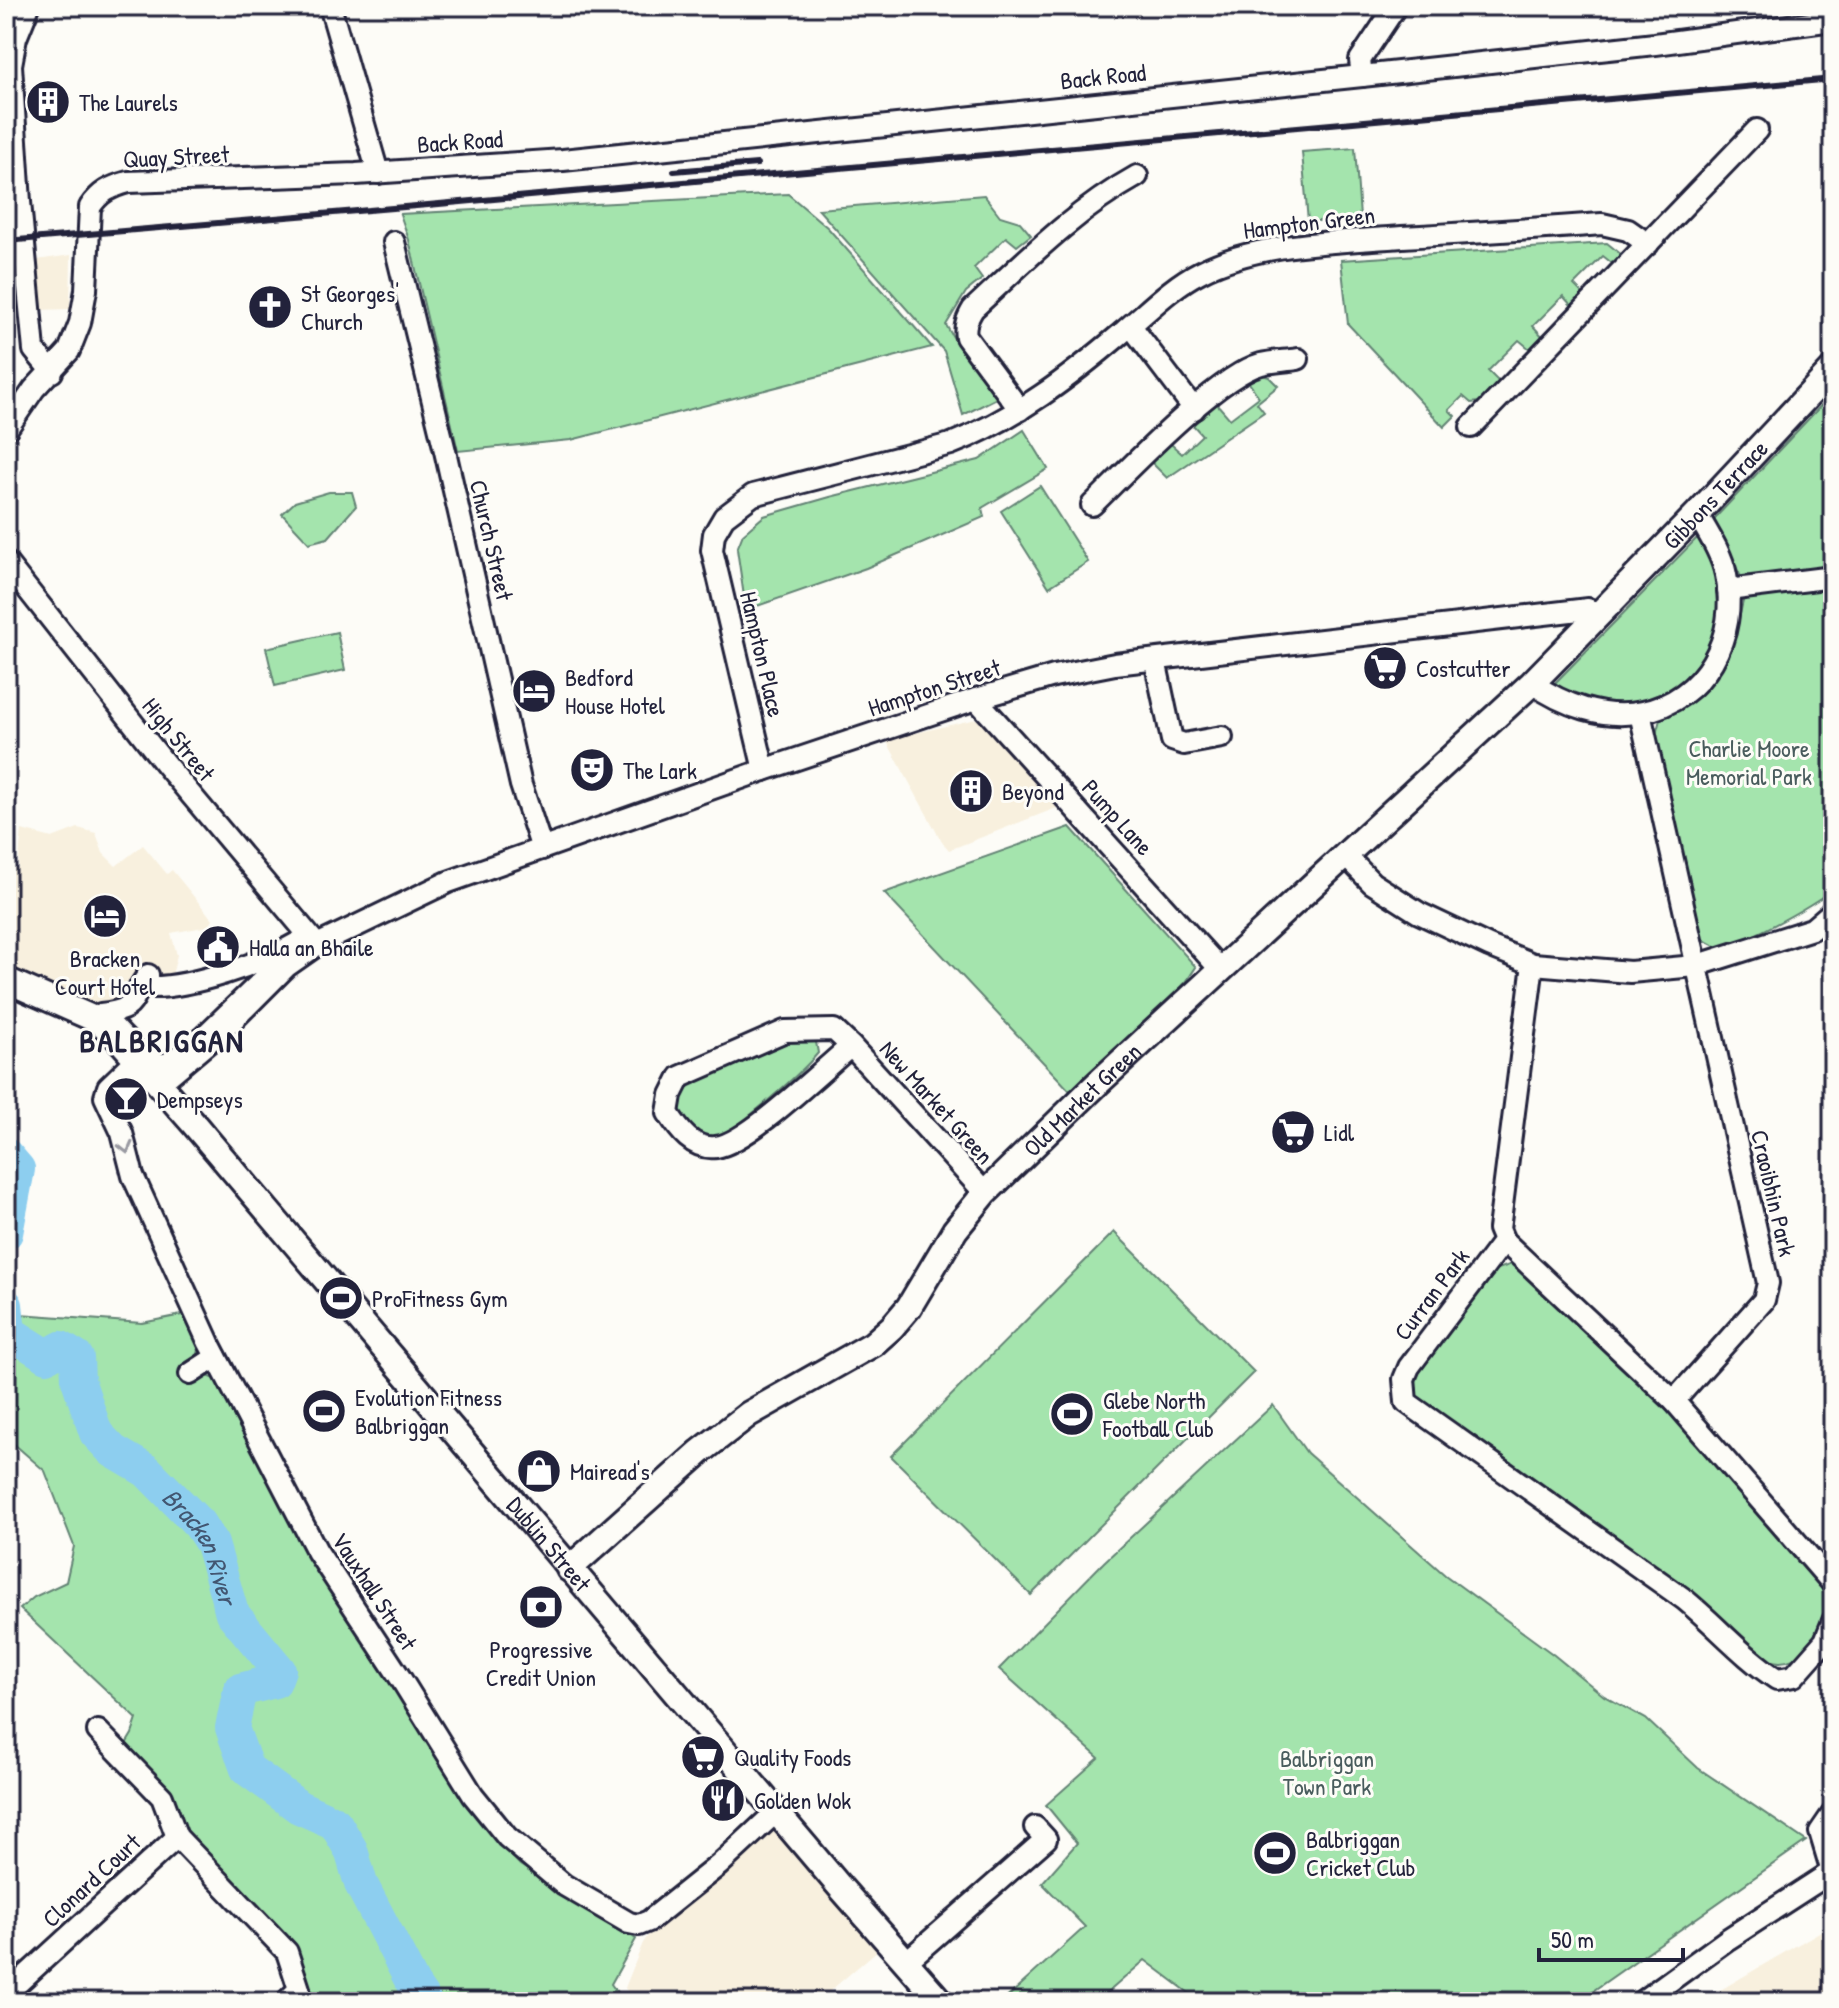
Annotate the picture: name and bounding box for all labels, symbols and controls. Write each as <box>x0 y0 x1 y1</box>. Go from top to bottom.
street label: Back Road <box>1059 56 1147 96</box>
building icon: The Laurels <box>24 78 72 126</box>
place label: The Laurels <box>79 86 178 118</box>
street label: Back Road <box>416 122 504 160</box>
street label: Quay Street <box>122 137 231 175</box>
street label: Hampton Green <box>1241 198 1377 246</box>
place label: St Georges' Church <box>301 277 399 337</box>
church icon: St Georges' Church <box>246 283 294 331</box>
street label: Gibbons Terrace <box>1655 432 1775 556</box>
street label: Church Street <box>463 477 522 604</box>
street label: Hampton Place <box>733 588 793 720</box>
supermarket icon: Costcutter <box>1361 644 1409 692</box>
street label: Hampton Street <box>864 650 1005 723</box>
place label: Costcutter <box>1416 652 1511 684</box>
place label: Bedford House Hotel <box>565 661 666 721</box>
hotel icon: Bedford House Hotel <box>510 667 558 715</box>
street label: High Street <box>135 691 223 788</box>
park label: Charlie Moore Memorial Park <box>1686 732 1812 792</box>
theatre icon: The Lark <box>568 746 616 794</box>
place label: The Lark <box>623 754 697 786</box>
building icon: Beyond <box>947 767 995 815</box>
street label: Pump Lane <box>1075 772 1161 862</box>
place label: Beyond <box>1002 775 1064 807</box>
hotel icon: Bracken Court Hotel <box>81 892 129 940</box>
public building icon: Halla an Bhaile <box>194 923 242 971</box>
place label: Halla an Bhaile <box>249 931 374 963</box>
place label: Bracken Court Hotel <box>55 942 156 1002</box>
district label: BALBRIGGAN <box>79 1019 245 1062</box>
street label: New Market Green <box>873 1033 1001 1171</box>
street label: Old Market Green <box>1016 1035 1148 1163</box>
bar icon: Dempseys <box>102 1075 150 1123</box>
place label: Dempseys <box>157 1083 243 1115</box>
supermarket icon: Lidl <box>1269 1108 1317 1156</box>
place label: Lidl <box>1324 1116 1355 1148</box>
street label: Craoibhin Park <box>1744 1127 1804 1259</box>
one-way arrow <box>117 1141 134 1154</box>
street label: Curran Park <box>1386 1242 1476 1346</box>
sports icon: ProFitness Gym <box>317 1274 365 1322</box>
place label: ProFitness Gym <box>372 1282 507 1314</box>
place label: Evolution Fitness Balbriggan <box>355 1381 502 1441</box>
place label: Glebe North Football Club <box>1102 1384 1214 1444</box>
sports icon: Evolution Fitness Balbriggan <box>300 1387 348 1435</box>
sports icon: Glebe North Football Club <box>1048 1390 1096 1438</box>
shop icon: Mairead's <box>515 1447 563 1495</box>
place label: Mairead's <box>570 1455 650 1487</box>
water label: Bracken River <box>155 1480 247 1611</box>
street label: Dublin Street <box>500 1490 599 1599</box>
street label: Vauxhall Street <box>325 1526 425 1657</box>
bank icon: Progressive Credit Union <box>517 1583 565 1631</box>
place label: Progressive Credit Union <box>486 1633 596 1693</box>
supermarket icon: Quality Foods <box>679 1733 727 1781</box>
place label: Quality Foods <box>734 1741 851 1773</box>
park label: Balbriggan Town Park <box>1280 1742 1374 1802</box>
restaurant icon: Golden Wok <box>699 1776 747 1824</box>
place label: Golden Wok <box>754 1784 851 1816</box>
place label: Balbriggan Cricket Club <box>1306 1823 1415 1883</box>
street label: Clonard Court <box>35 1826 148 1934</box>
sports icon: Balbriggan Cricket Club <box>1251 1829 1299 1877</box>
scale bar <box>1539 1912 1683 1962</box>
text: 50 m <box>1551 1923 1594 1955</box>

